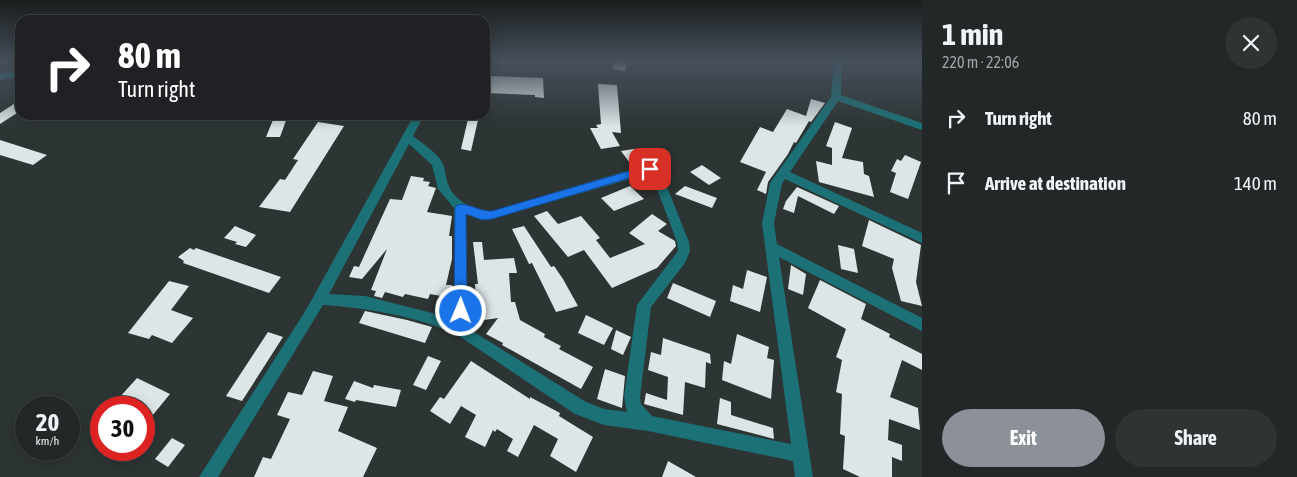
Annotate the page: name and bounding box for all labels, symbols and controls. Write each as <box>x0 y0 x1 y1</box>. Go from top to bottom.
text: 1 min <box>942 17 1003 51</box>
button: close <box>1225 17 1277 69</box>
icon: right <box>35 35 100 100</box>
text: 80 m <box>118 35 181 75</box>
text: 220 m · 22:06 <box>942 53 1019 71</box>
text: Turn right <box>118 76 195 102</box>
icon: right <box>942 104 970 132</box>
text: Turn right <box>985 107 1052 129</box>
text: 80 m <box>1243 107 1277 129</box>
pin <box>629 148 671 190</box>
icon: arrive <box>636 155 664 183</box>
icon: arrive <box>942 169 970 197</box>
text: Arrive at destination <box>985 172 1126 194</box>
text: 140 m <box>1234 172 1277 194</box>
position arrow <box>434 284 486 336</box>
speed limit sign: 30 <box>90 396 155 461</box>
text: 20 <box>36 408 59 436</box>
button: Exit <box>942 409 1105 467</box>
button: Share <box>1115 409 1277 467</box>
text: km/h <box>36 434 59 448</box>

